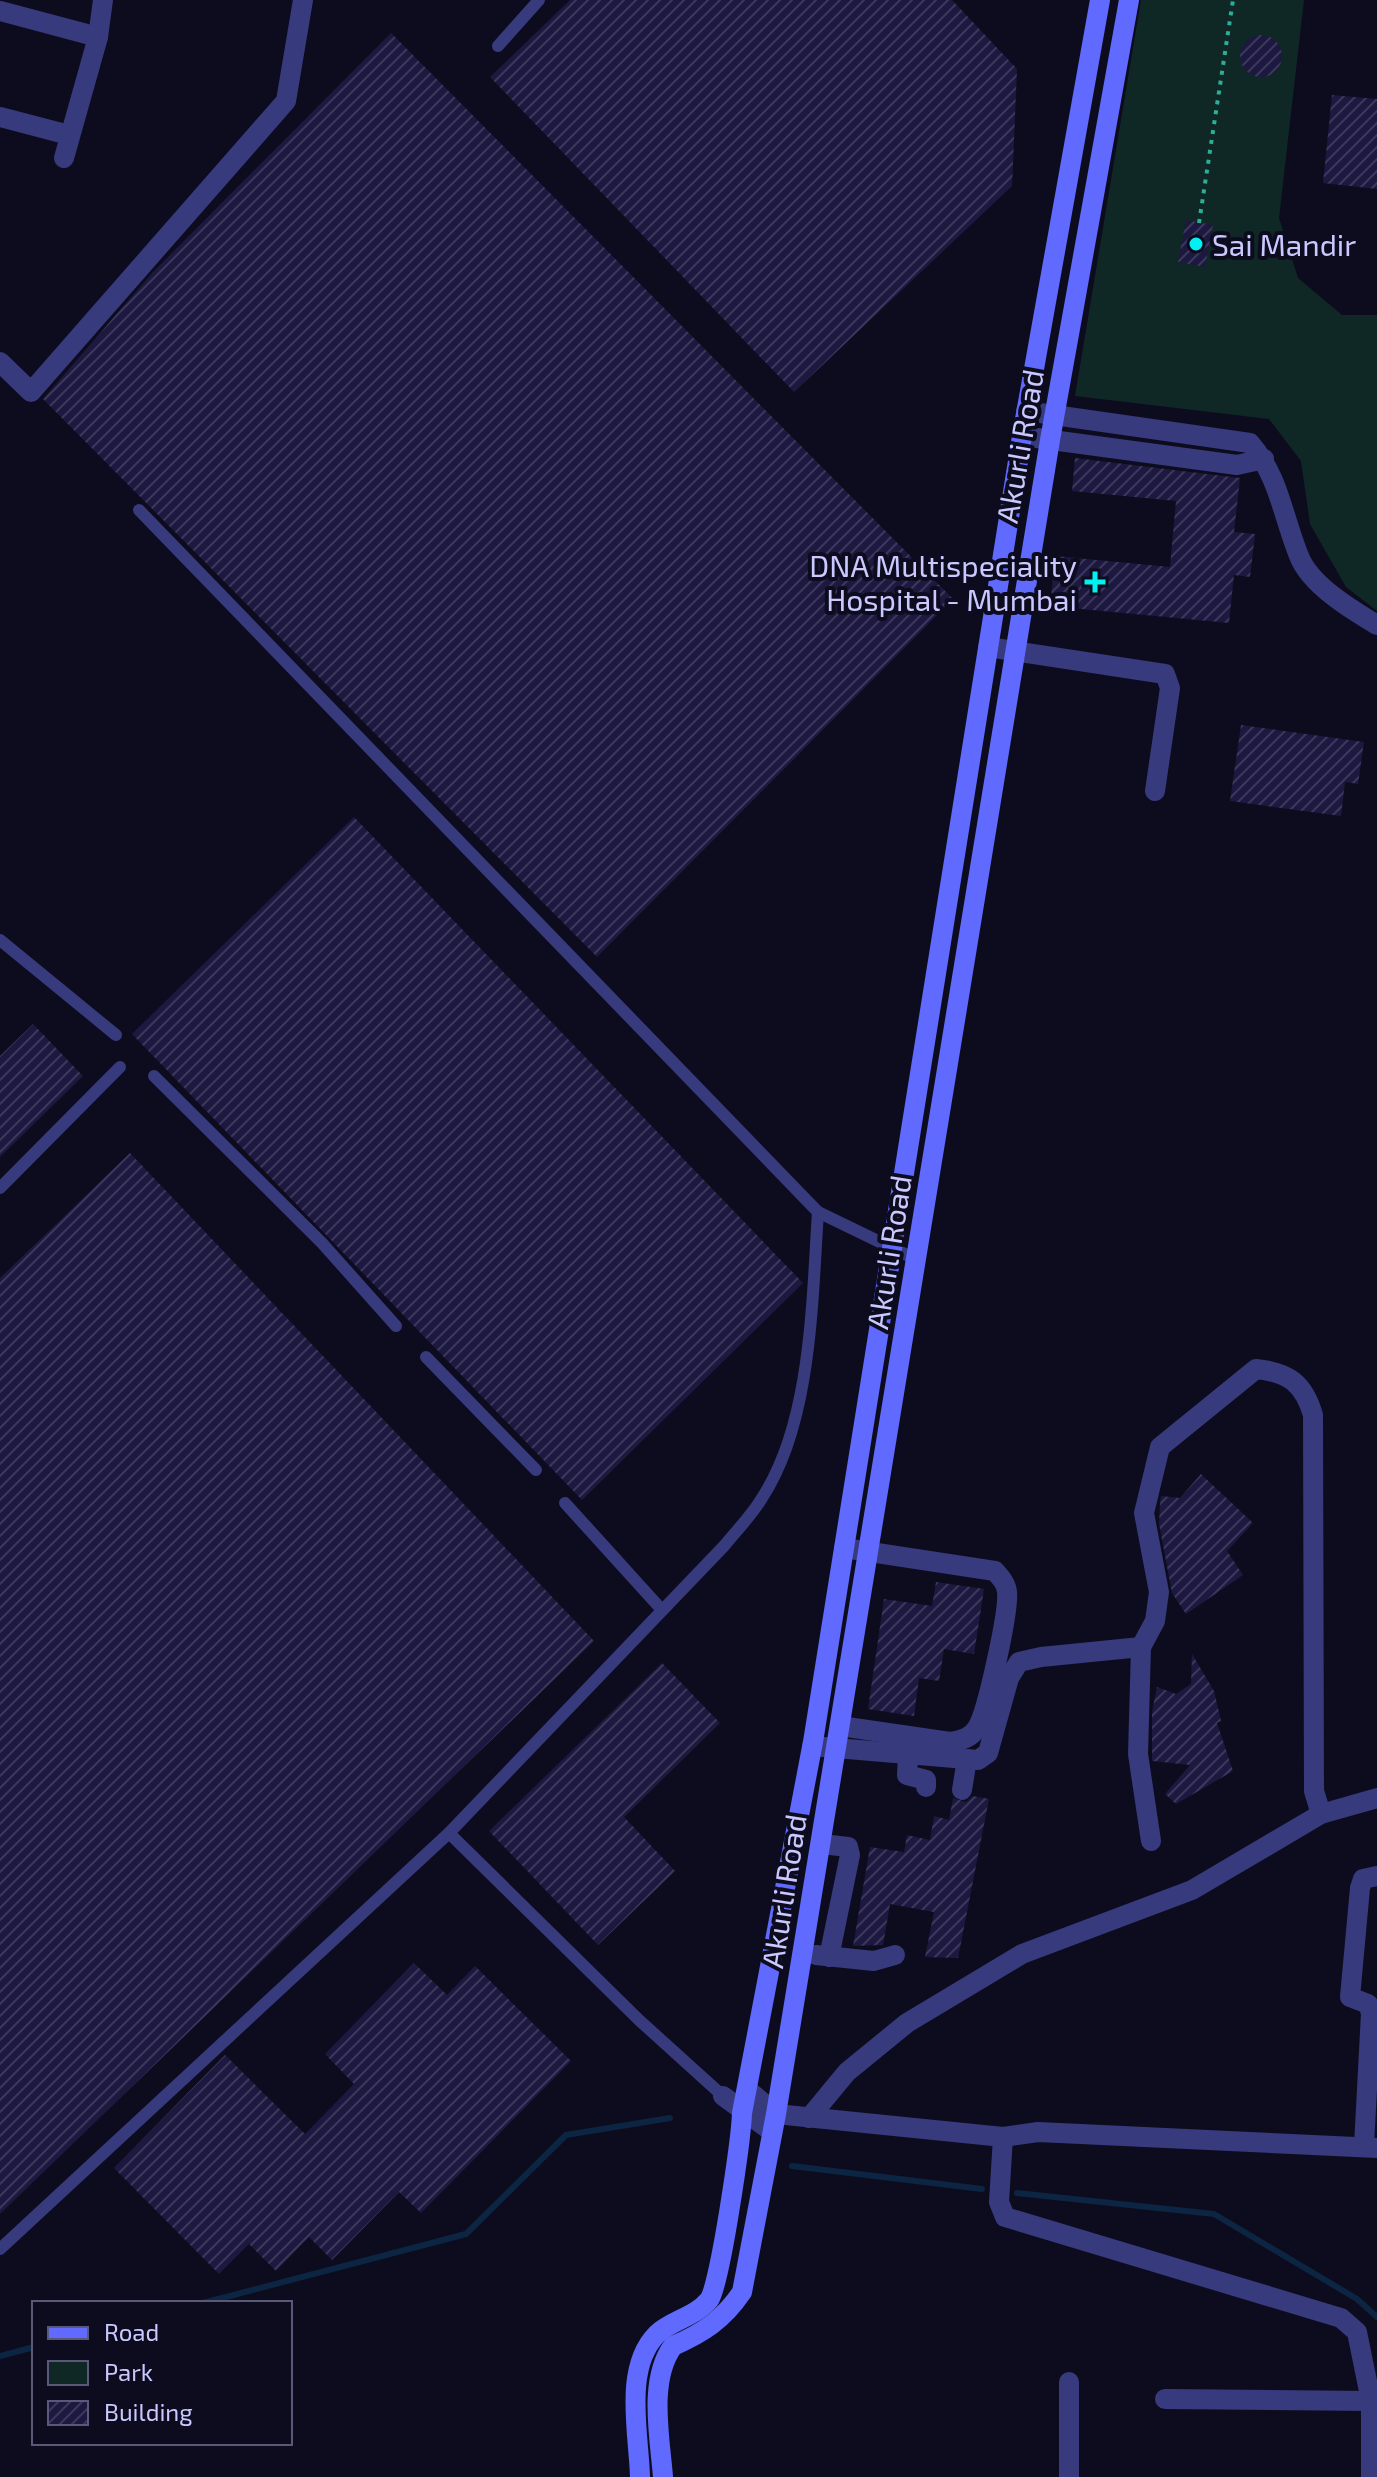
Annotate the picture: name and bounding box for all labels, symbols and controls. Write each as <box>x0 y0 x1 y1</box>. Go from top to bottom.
place label: Sai Mandir <box>1212 226 1356 262</box>
marker: Sai Mandir <box>1187 235 1205 253</box>
street label: Akurli Road <box>988 366 1050 526</box>
place label: DNA Multispeciality Hospital - Mumbai <box>809 547 1077 617</box>
marker: DNA Multispeciality Hospital - Mumbai <box>1084 571 1106 593</box>
street label: Akurli Road <box>858 1173 918 1331</box>
street label: Akurli Road <box>753 1812 813 1970</box>
legend <box>32 2301 292 2445</box>
text: Road <box>104 2317 159 2346</box>
text: Park <box>104 2357 153 2386</box>
text: Building <box>104 2397 193 2426</box>

